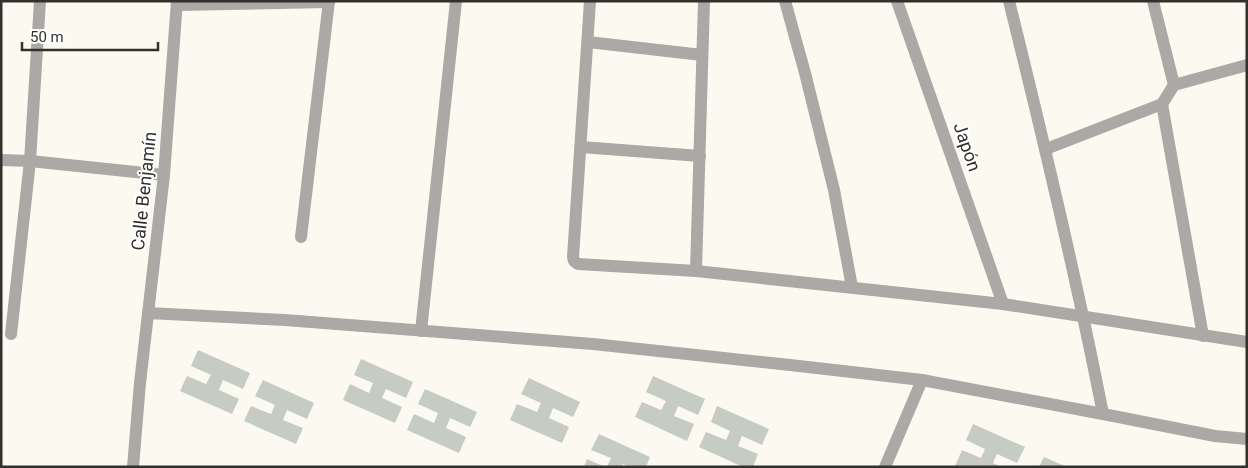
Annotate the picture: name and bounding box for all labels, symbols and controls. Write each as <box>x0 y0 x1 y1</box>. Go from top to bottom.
scale bar <box>22 20 159 52</box>
text: 50 m <box>30 28 64 46</box>
street label: Japón <box>949 120 986 174</box>
street label: Calle Benjamín <box>127 131 160 251</box>

